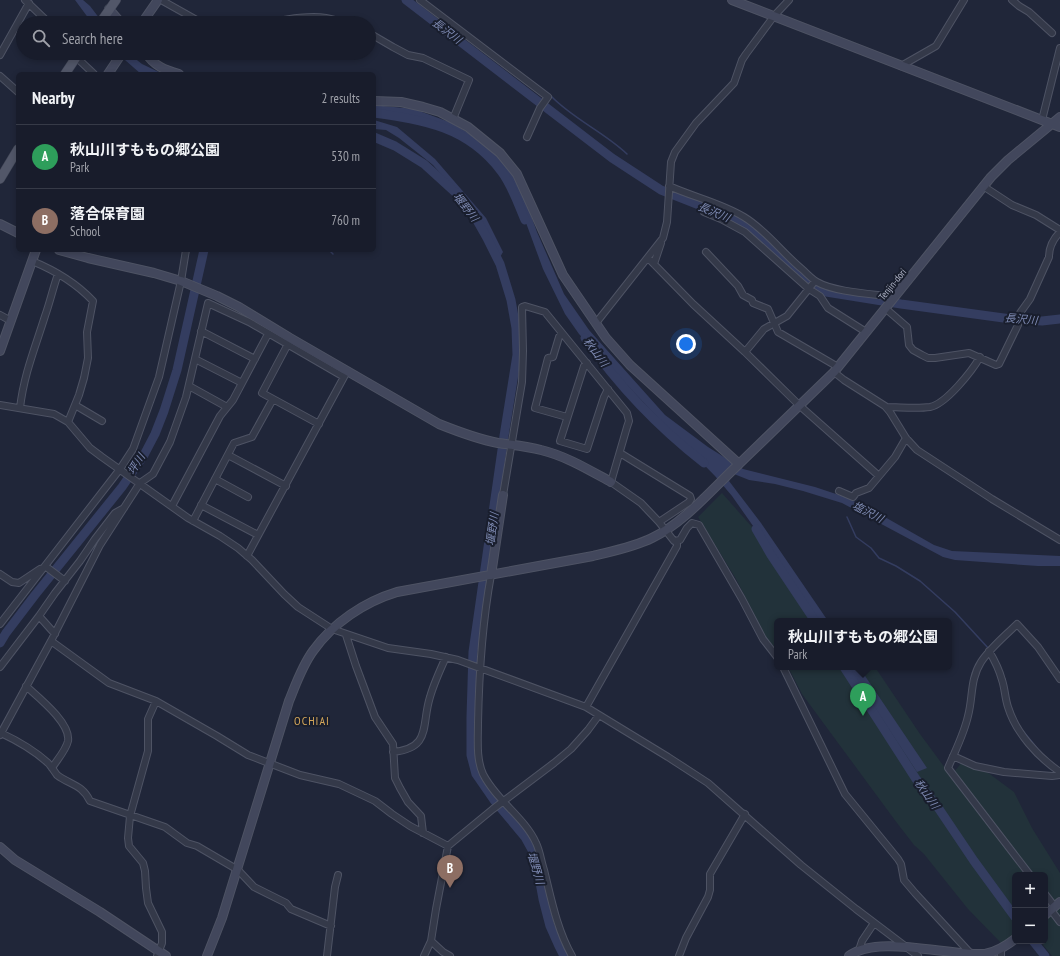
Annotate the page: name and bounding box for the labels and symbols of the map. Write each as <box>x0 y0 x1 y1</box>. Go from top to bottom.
water label: 長沢川 <box>430 15 465 47</box>
water label: 堰野川 <box>450 190 482 225</box>
water label: 長沢川 <box>696 199 733 225</box>
street label: Tenjin-dori <box>876 266 909 303</box>
water label: 長沢川 <box>1004 311 1039 327</box>
your location <box>676 334 696 354</box>
water label: 秋山川 <box>580 335 612 370</box>
water label: 坪川 <box>124 450 148 477</box>
water label: 塩沢川 <box>850 498 887 526</box>
water label: 堰野川 <box>483 511 501 546</box>
pin: A <box>850 683 876 716</box>
district label: OCHIAI <box>294 713 330 728</box>
water label: 秋山川 <box>912 776 943 812</box>
water label: 堰野川 <box>525 850 548 887</box>
pin: B <box>437 855 463 888</box>

